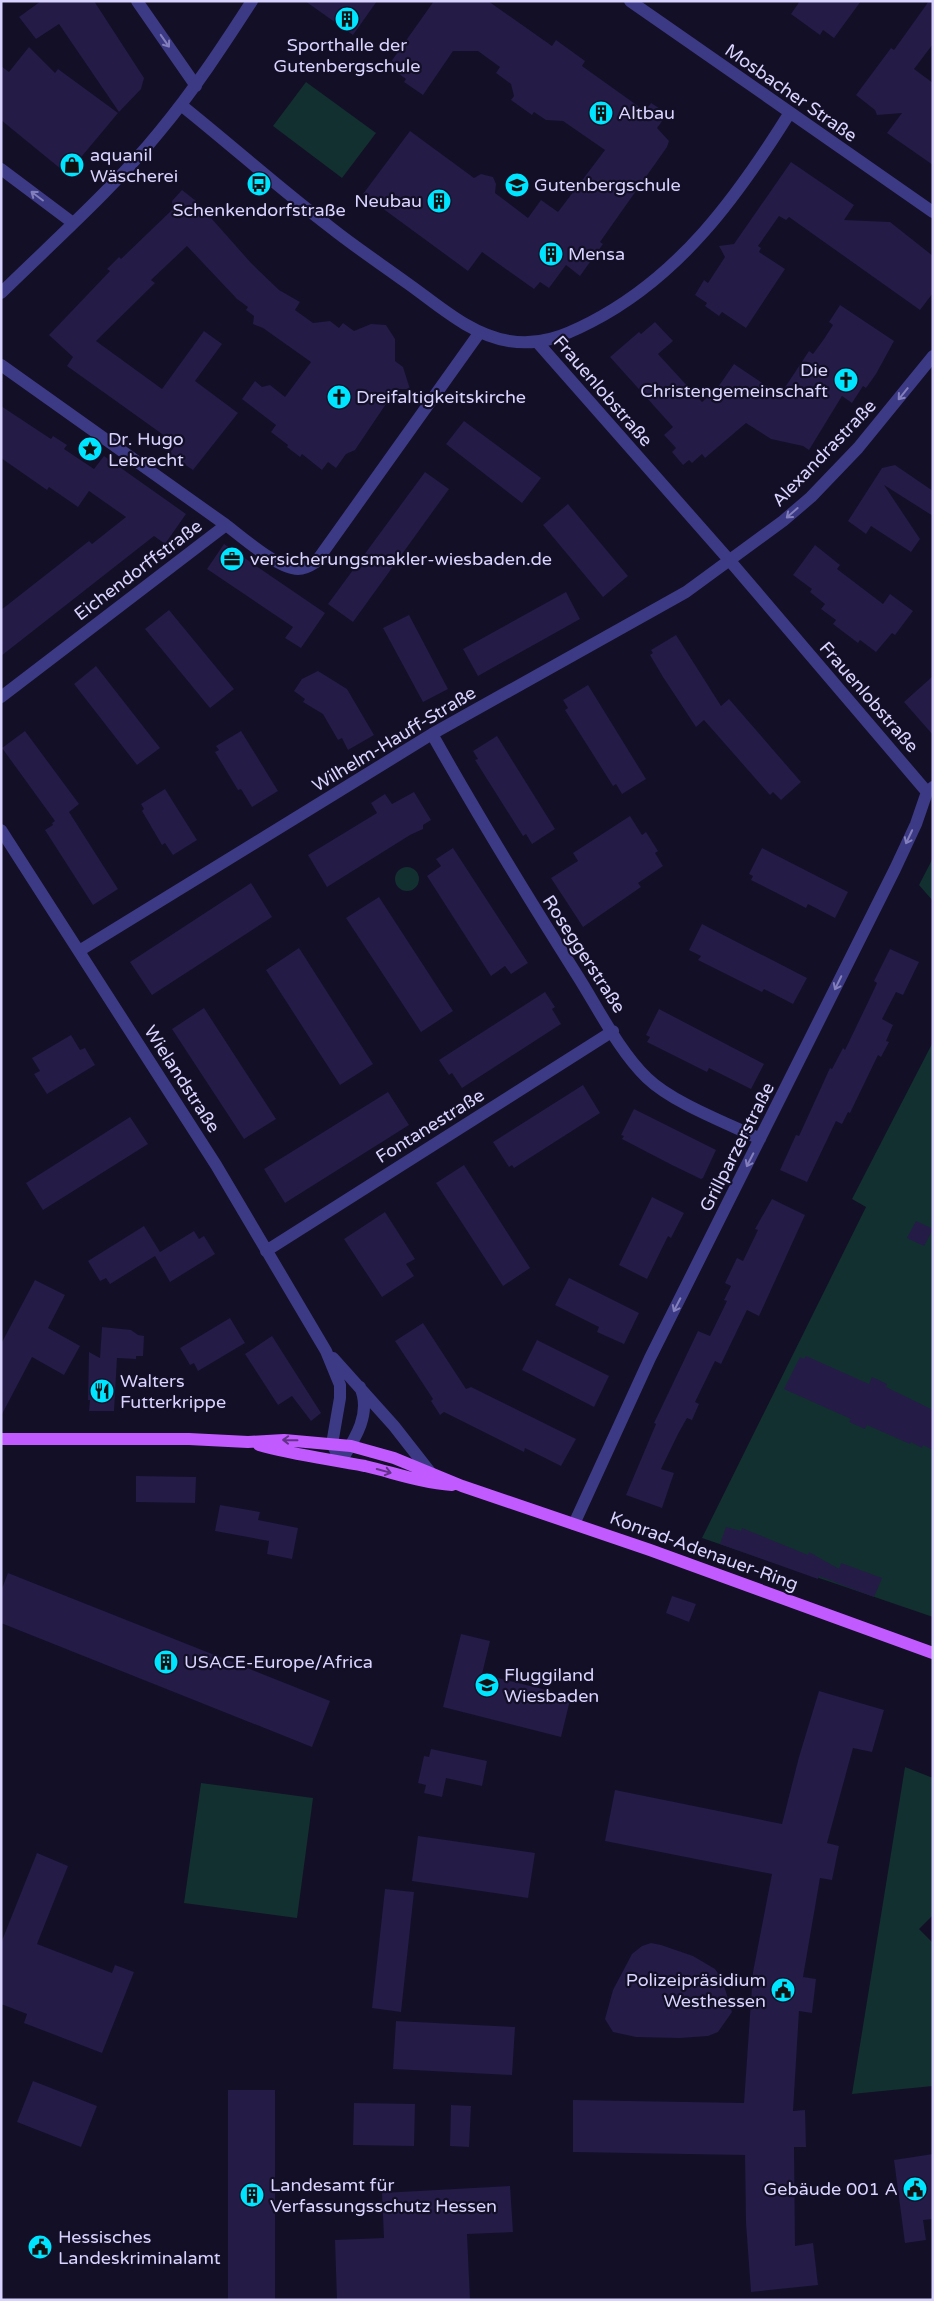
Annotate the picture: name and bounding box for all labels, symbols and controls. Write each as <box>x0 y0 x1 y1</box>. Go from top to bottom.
building icon: Sporthalle der Gutenbergschule <box>334 6 360 32</box>
one-way arrow <box>160 34 170 48</box>
place label: Sporthalle der Gutenbergschule <box>274 34 420 77</box>
street label: Mosbacher Straße <box>721 39 861 147</box>
building icon: Altbau <box>588 100 614 126</box>
place label: Altbau <box>618 102 675 124</box>
place label: aquanil Wäscherei <box>90 144 178 187</box>
shop icon: aquanil Wäscherei <box>59 152 85 178</box>
bus stop icon: Schenkendorfstraße <box>246 171 272 197</box>
school or university icon: Gutenbergschule <box>504 172 530 198</box>
place label: Gutenbergschule <box>534 174 681 196</box>
building icon: Neubau <box>426 188 452 214</box>
place label: Neubau <box>354 190 422 212</box>
one-way arrow <box>30 191 44 201</box>
place label: Schenkendorfstraße <box>172 199 346 221</box>
building icon: Mensa <box>538 241 564 267</box>
place label: Mensa <box>568 243 625 265</box>
street label: Frauenlobstraße <box>549 331 657 451</box>
place label: Die Christengemeinschaft <box>640 359 828 402</box>
church icon: Die Christengemeinschaft <box>833 367 859 393</box>
church icon: Dreifaltigkeitskirche <box>326 384 352 410</box>
place label: Dreifaltigkeitskirche <box>356 386 526 408</box>
one-way arrow <box>897 387 908 400</box>
street label: Alexandrastraße <box>767 395 881 511</box>
place label: Dr. Hugo Lebrecht <box>108 428 184 471</box>
place icon: Dr. Hugo Lebrecht <box>77 436 103 462</box>
one-way arrow <box>786 507 799 519</box>
street label: Eichendorffstraße <box>70 515 206 625</box>
office icon: versicherungsmakler-wiesbaden.de <box>219 546 245 572</box>
place label: versicherungsmakler-wiesbaden.de <box>250 548 552 570</box>
street label: Frauenlobstraße <box>815 637 923 757</box>
street label: Wilhelm-Hauff-Straße <box>308 681 480 797</box>
one-way arrow <box>904 829 914 844</box>
street label: Roseggerstraße <box>538 891 630 1017</box>
one-way arrow <box>833 975 842 990</box>
street label: Wielandstraße <box>139 1021 225 1137</box>
street label: Grillparzerstraße <box>695 1079 779 1215</box>
street label: Fontanestraße <box>372 1084 488 1168</box>
one-way arrow <box>745 1152 754 1167</box>
one-way arrow <box>672 1297 681 1312</box>
place label: Walters Futterkrippe <box>120 1370 226 1413</box>
restaurant icon: Walters Futterkrippe <box>89 1378 115 1404</box>
one-way arrow <box>282 1435 298 1445</box>
one-way arrow <box>375 1467 391 1476</box>
street label: Konrad-Adenauer-Ring <box>607 1507 801 1595</box>
building icon: USACE-Europe/Africa <box>153 1649 179 1675</box>
place label: USACE-Europe/Africa <box>184 1651 373 1673</box>
place label: Fluggiland Wiesbaden <box>504 1664 599 1707</box>
school or university icon: Fluggiland Wiesbaden <box>474 1672 500 1698</box>
place label: Polizeipräsidium Westhessen <box>626 1969 766 2012</box>
public building icon: Polizeipräsidium Westhessen <box>770 1977 796 2003</box>
place label: Landesamt für Verfassungsschutz Hessen <box>270 2174 497 2217</box>
public building icon: Gebäude 001 A <box>902 2176 928 2202</box>
place label: Gebäude 001 A <box>764 2178 898 2200</box>
building icon: Landesamt für Verfassungsschutz Hessen <box>239 2182 265 2208</box>
place label: Hessisches Landeskriminalamt <box>58 2226 221 2269</box>
public building icon: Hessisches Landeskriminalamt <box>27 2234 53 2260</box>

